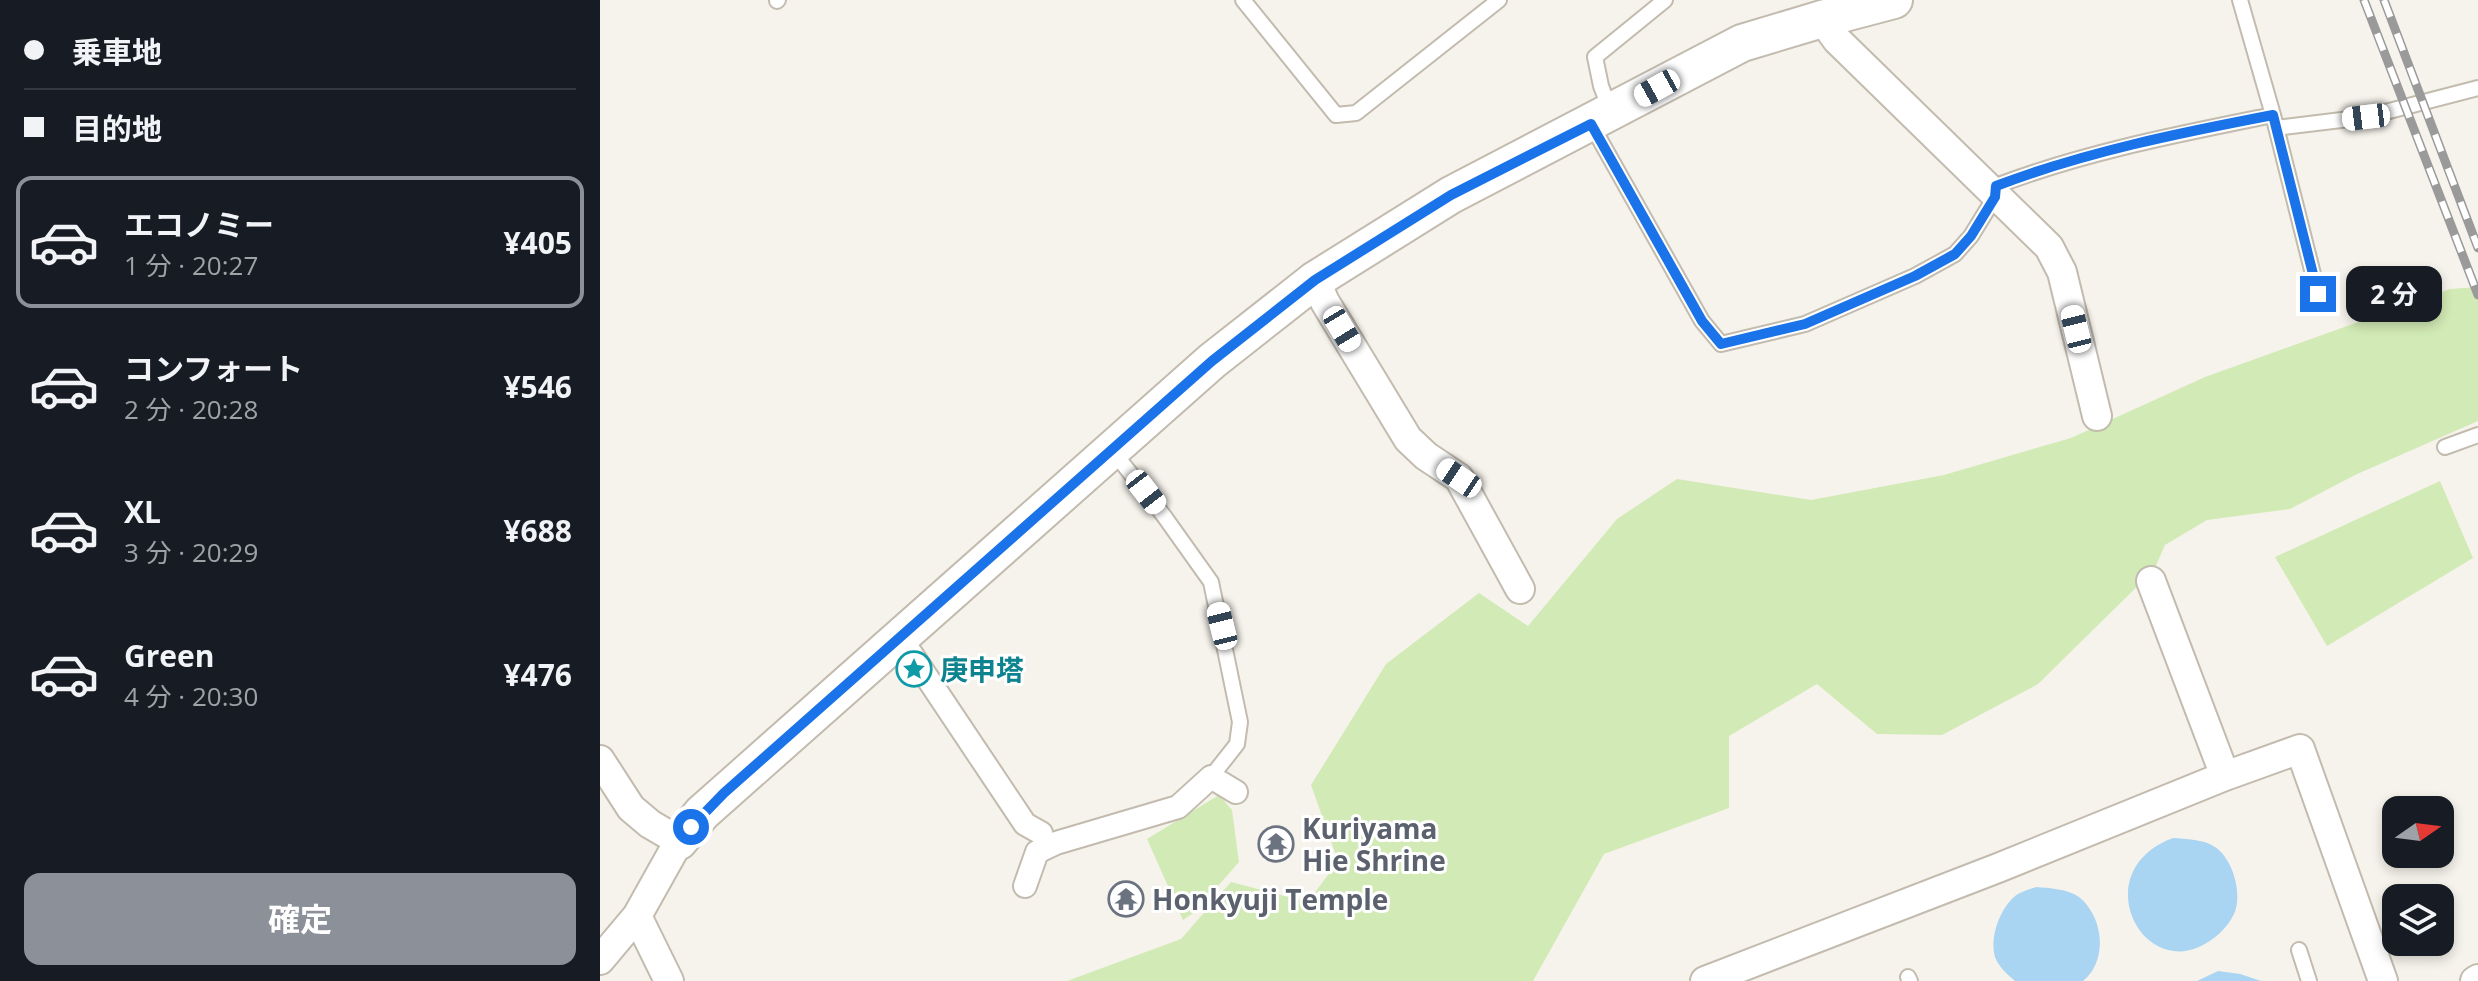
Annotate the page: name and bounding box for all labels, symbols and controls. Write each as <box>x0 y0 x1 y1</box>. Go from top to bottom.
text: 乗車地 <box>72 31 162 72</box>
car <box>1630 66 1684 110</box>
car <box>2341 102 2391 132</box>
text: 目的地 <box>72 108 162 149</box>
text: エコノミー <box>124 204 274 245</box>
icon: car <box>28 206 100 278</box>
text: ¥405 <box>503 222 572 263</box>
text: 1 分 · 20:27 <box>124 247 258 283</box>
callout: 2 分 <box>2346 266 2442 322</box>
route end <box>2300 276 2336 312</box>
text: 2 分 <box>2370 276 2418 312</box>
car <box>1319 302 1365 356</box>
car <box>2059 303 2093 355</box>
text: コンフォート <box>124 348 303 389</box>
icon: car <box>28 350 100 422</box>
text: ¥546 <box>503 366 572 407</box>
text: 2 分 · 20:28 <box>124 391 258 427</box>
car <box>1432 455 1486 501</box>
car <box>1122 466 1170 518</box>
text: XL <box>124 491 161 532</box>
icon: car <box>28 494 100 566</box>
text: ¥688 <box>503 510 572 551</box>
text: 3 分 · 20:29 <box>124 534 258 570</box>
car <box>1205 600 1239 652</box>
text: Green <box>124 635 215 676</box>
icon: car <box>28 638 100 710</box>
place icon: 庚申塔 <box>895 650 933 688</box>
place label: 庚申塔 <box>940 650 1024 688</box>
text: ¥476 <box>503 654 572 695</box>
text: 4 分 · 20:30 <box>124 678 258 714</box>
north arrow <box>2382 796 2454 868</box>
map controls <box>2382 796 2454 956</box>
route start <box>673 809 709 845</box>
place label: Kuriyama Hie Shrine <box>1302 809 1446 879</box>
temple icon: Kuriyama Hie Shrine <box>1257 825 1295 863</box>
button: 確定 <box>24 873 576 965</box>
temple icon: Honkyuji Temple <box>1107 880 1145 918</box>
place label: Honkyuji Temple <box>1152 880 1388 918</box>
button: layers <box>2382 884 2454 956</box>

